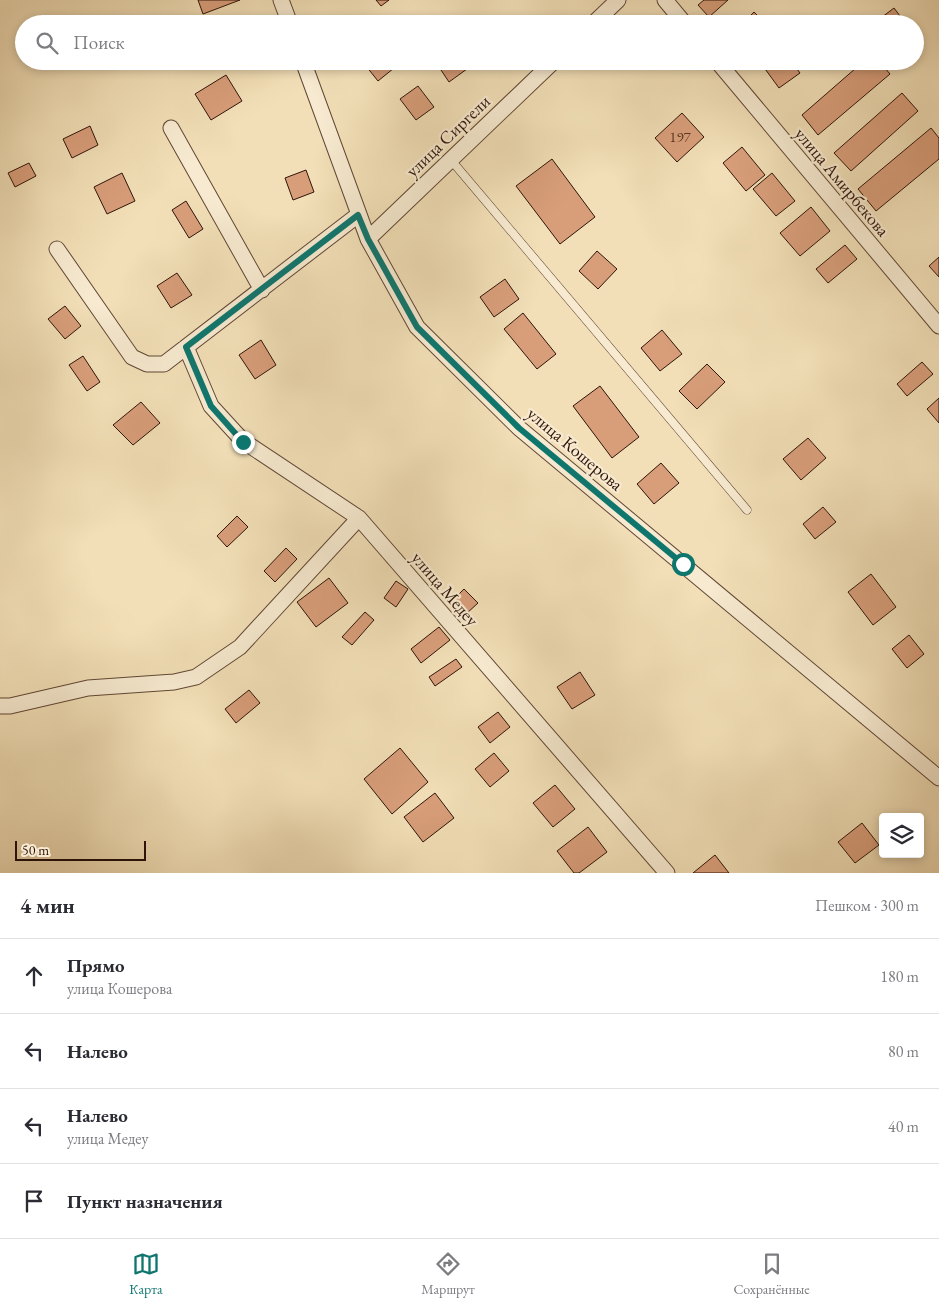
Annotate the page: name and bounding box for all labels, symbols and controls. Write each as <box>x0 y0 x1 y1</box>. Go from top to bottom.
search box <box>15 15 924 70</box>
icon: search <box>33 29 61 57</box>
text: Поиск <box>73 30 125 55</box>
street label: улица Сиргели <box>401 89 495 182</box>
street label: улица Амирбекова <box>790 122 895 242</box>
house number: 197 <box>669 127 692 146</box>
street label: улица Кошерова <box>522 402 629 496</box>
route end <box>232 431 255 454</box>
street label: улица Медеу <box>407 547 484 631</box>
route start <box>672 553 695 576</box>
map controls <box>879 813 924 858</box>
button: layers <box>879 813 924 858</box>
scale bar <box>15 838 146 861</box>
text: 50 m <box>22 841 49 859</box>
text: 4 мин <box>20 892 75 919</box>
text: Пешком · 300 m <box>815 895 919 916</box>
text: Прямо <box>67 953 125 978</box>
icon: ahead <box>20 962 48 990</box>
text: 180 m <box>880 966 919 987</box>
text: улица Кошерова <box>67 978 172 999</box>
icon: left <box>20 1037 48 1065</box>
text: Налево <box>67 1039 128 1064</box>
text: 80 m <box>888 1041 919 1062</box>
text: Налево <box>67 1103 128 1128</box>
icon: left <box>20 1112 48 1140</box>
text: 40 m <box>888 1116 919 1137</box>
text: улица Медеу <box>67 1128 148 1149</box>
icon: arrive <box>20 1187 48 1215</box>
text: Пункт назначения <box>67 1189 223 1214</box>
tab: Карта <box>129 1250 163 1298</box>
tab: Маршрут <box>421 1250 475 1298</box>
tab: Сохранённые <box>733 1250 810 1298</box>

